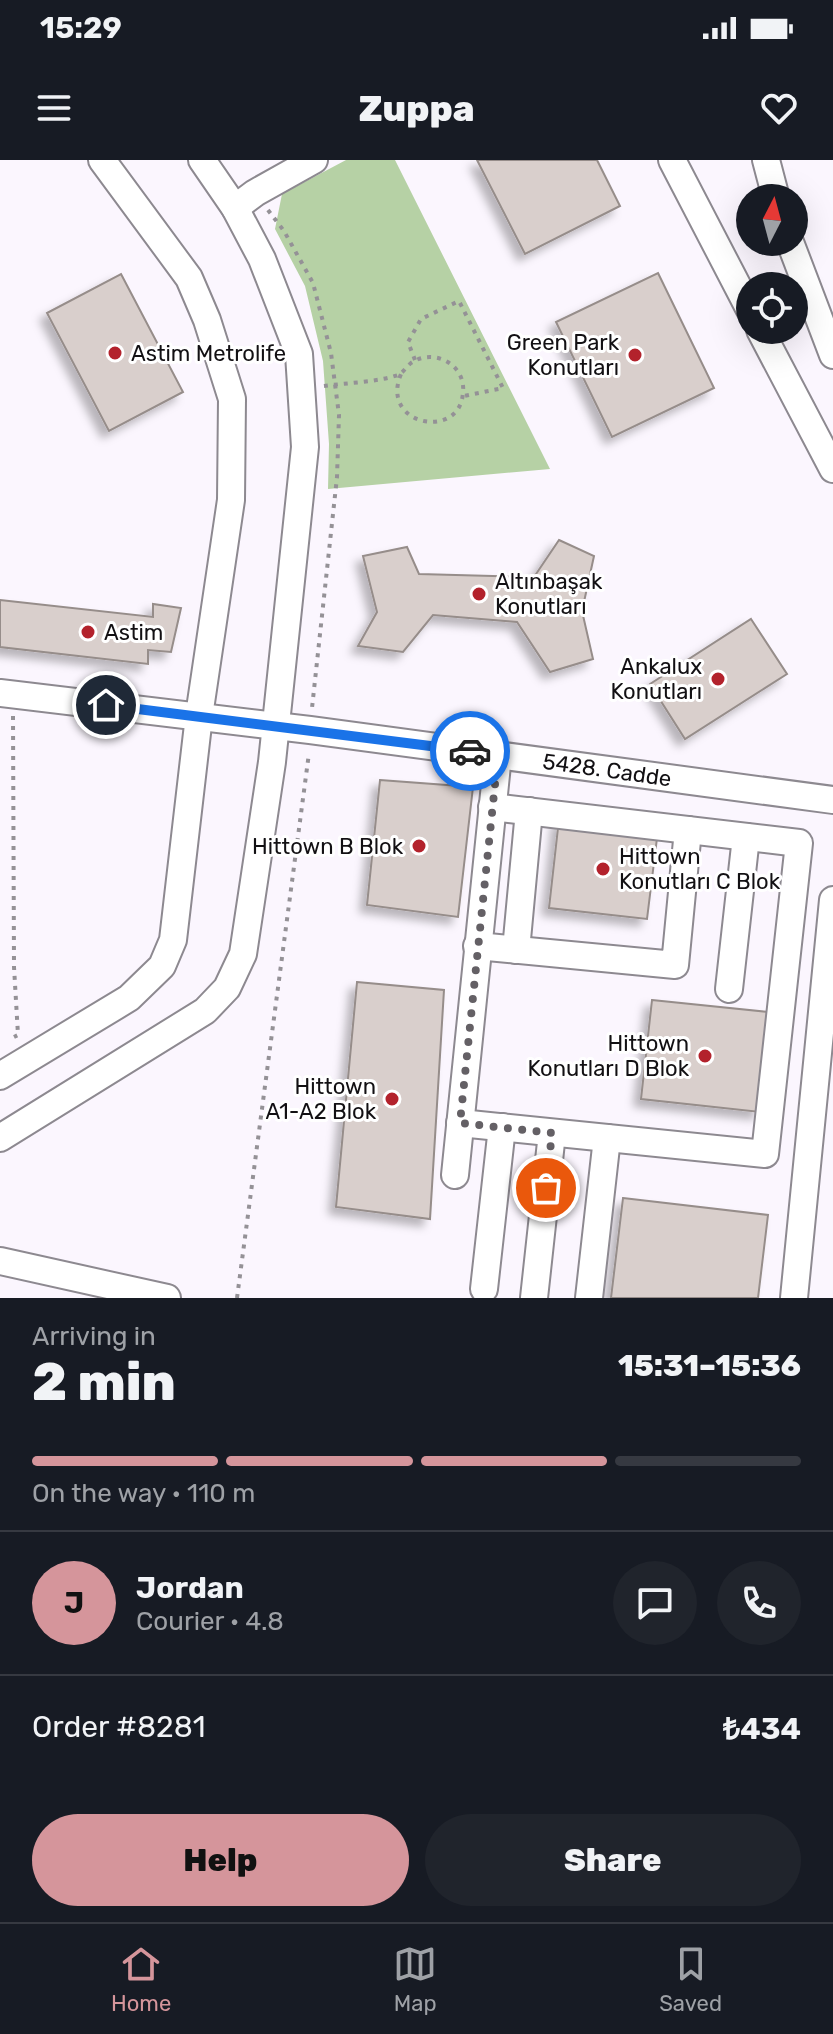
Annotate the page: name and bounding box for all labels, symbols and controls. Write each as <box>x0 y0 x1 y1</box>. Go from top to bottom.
text: 15:29 <box>40 10 122 46</box>
icon: menu <box>32 86 76 130</box>
icon: heart <box>757 86 801 130</box>
text: Zuppa <box>358 87 475 130</box>
north arrow <box>736 184 808 256</box>
map controls <box>736 184 808 344</box>
button: locate <box>736 272 808 344</box>
place label: Green Park Konutları <box>507 329 620 381</box>
place label: Astim Metrolife <box>131 340 286 367</box>
marker: Astim Metrolife <box>106 344 124 362</box>
marker: Green Park Konutları <box>626 346 644 364</box>
place label: Altınbaşak Konutları <box>495 568 603 620</box>
marker: Altınbaşak Konutları <box>470 585 488 603</box>
place label: Astim <box>104 619 163 646</box>
marker: Astim <box>79 623 97 641</box>
place label: Ankalux Konutları <box>610 653 702 705</box>
marker: Ankalux Konutları <box>709 670 727 688</box>
pin <box>72 671 140 739</box>
icon: home <box>84 683 128 727</box>
courier <box>430 711 510 791</box>
icon: car <box>448 729 492 773</box>
street label: 5428. Cadde <box>541 748 673 792</box>
place label: Hittown B Blok <box>252 833 404 860</box>
marker: Hittown B Blok <box>410 837 428 855</box>
place label: Hittown Konutları C Blok <box>619 843 781 895</box>
marker: Hittown Konutları C Blok <box>594 860 612 878</box>
place label: Hittown Konutları D Blok <box>527 1030 690 1082</box>
marker: Hittown Konutları D Blok <box>696 1047 714 1065</box>
place label: Hittown A1-A2 Blok <box>266 1073 377 1125</box>
marker: Hittown A1-A2 Blok <box>383 1090 401 1108</box>
pin <box>512 1154 580 1222</box>
icon: bag <box>524 1166 568 1210</box>
text: Arriving in <box>32 1321 156 1352</box>
text: 15:31–15:36 <box>618 1348 801 1384</box>
text: 2 min <box>32 1351 176 1413</box>
text: On the way · 110 m <box>32 1478 255 1509</box>
button: chat <box>613 1561 697 1645</box>
button: phone <box>717 1561 801 1645</box>
text: Jordan <box>136 1570 244 1606</box>
text: J <box>64 1585 84 1621</box>
text: Courier · 4.8 <box>136 1606 284 1637</box>
text: Order #8281 <box>32 1709 206 1745</box>
text: ₺434 <box>723 1711 801 1747</box>
button: Help <box>32 1814 409 1906</box>
button: Share <box>425 1814 801 1906</box>
tab: Home <box>111 1942 171 2017</box>
tab: Map <box>393 1942 437 2017</box>
tab: Saved <box>659 1942 722 2017</box>

